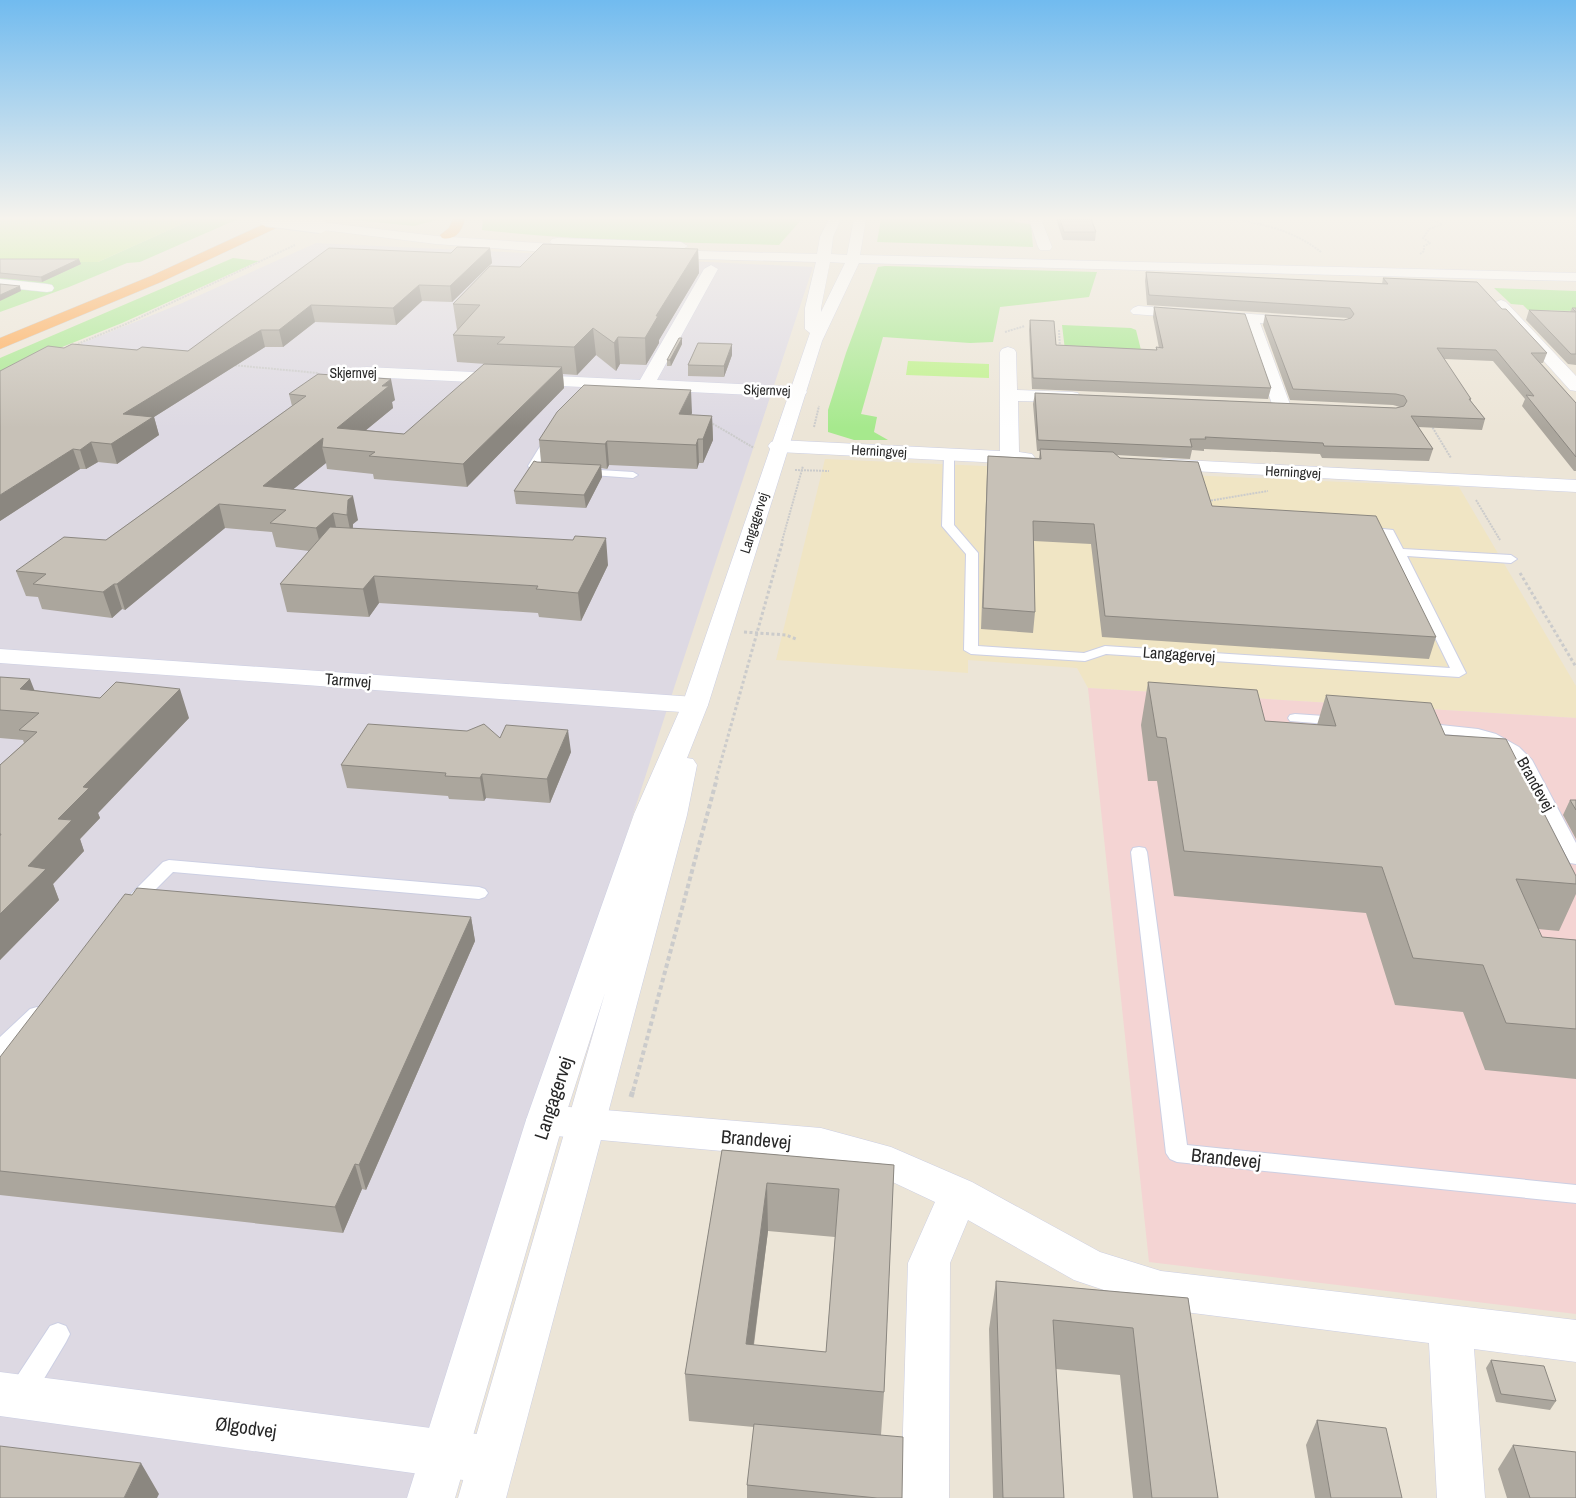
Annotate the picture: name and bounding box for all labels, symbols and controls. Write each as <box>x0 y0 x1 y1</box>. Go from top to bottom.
street label: Skjernvej <box>329 364 377 382</box>
street label: Skjernvej <box>743 380 791 400</box>
street label: Herningvej <box>851 441 907 461</box>
street label: Herningvej <box>1265 462 1321 482</box>
street label: Langagervej <box>736 490 772 556</box>
street label: Langagervej <box>1142 641 1216 667</box>
street label: Tarmvej <box>324 667 372 693</box>
street label: Brandevej <box>1512 753 1560 815</box>
street label: Langagervej <box>527 1053 579 1143</box>
street label: Brandevej <box>720 1123 792 1155</box>
street label: Brandevej <box>1190 1141 1262 1175</box>
street label: Ølgodvej <box>214 1410 278 1444</box>

